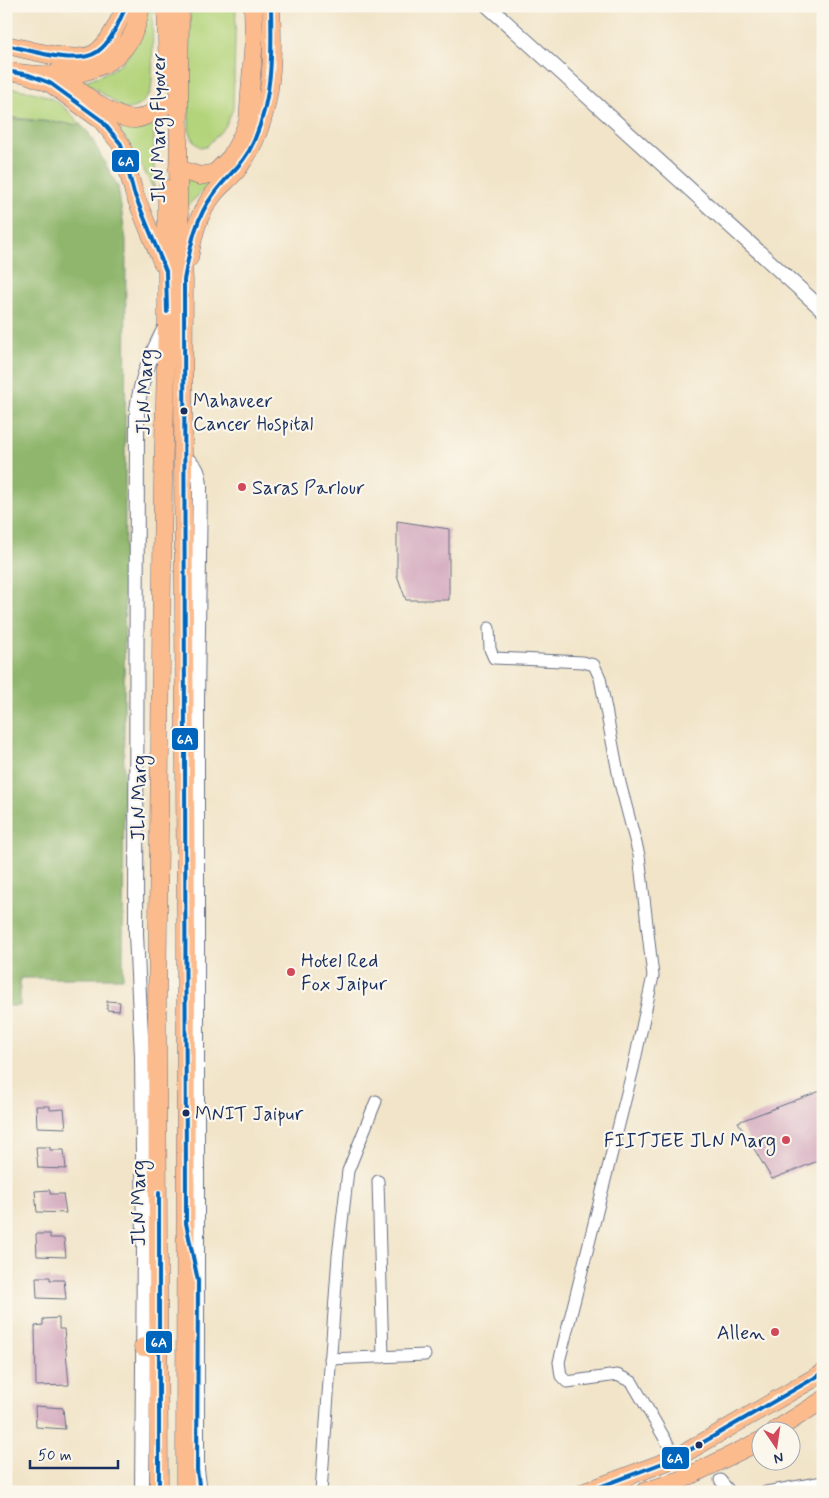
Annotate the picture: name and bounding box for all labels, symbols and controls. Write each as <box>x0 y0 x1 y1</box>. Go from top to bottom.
street label: JLN Marg Flyover <box>146 53 174 203</box>
line badge: 6A <box>111 149 140 173</box>
text: 6A <box>118 153 134 171</box>
street label: JLN Marg <box>131 348 161 436</box>
place label: Mahaveer Cancer Hospital <box>193 389 313 437</box>
marker: Mahaveer Cancer Hospital <box>179 406 189 416</box>
place label: Saras Parlour <box>252 475 365 502</box>
marker: Saras Parlour <box>236 481 248 493</box>
line badge: 6A <box>171 727 199 751</box>
text: 6A <box>177 731 193 749</box>
street label: JLN Marg <box>125 755 155 841</box>
place label: Hotel Red Fox Jaipur <box>301 948 388 998</box>
marker: Hotel Red Fox Jaipur <box>285 966 297 978</box>
place label: MNIT Jaipur <box>195 1102 304 1127</box>
marker: MNIT Jaipur <box>181 1108 191 1118</box>
place label: FIITJEE JLN Marg <box>604 1128 776 1156</box>
marker: FIITJEE JLN Marg <box>780 1134 792 1146</box>
street label: JLN Marg <box>126 1160 154 1246</box>
place label: Allen <box>717 1320 765 1347</box>
marker: Allen <box>769 1326 781 1338</box>
line badge: 6A <box>145 1330 173 1354</box>
text: 6A <box>151 1334 167 1352</box>
north arrow <box>752 1420 802 1470</box>
scale bar <box>30 1438 118 1470</box>
unlabelled marker <box>694 1440 704 1450</box>
text: 50 m <box>38 1446 72 1466</box>
line badge: 6A <box>661 1446 690 1470</box>
text: N <box>772 1448 785 1468</box>
text: 6A <box>667 1450 683 1468</box>

